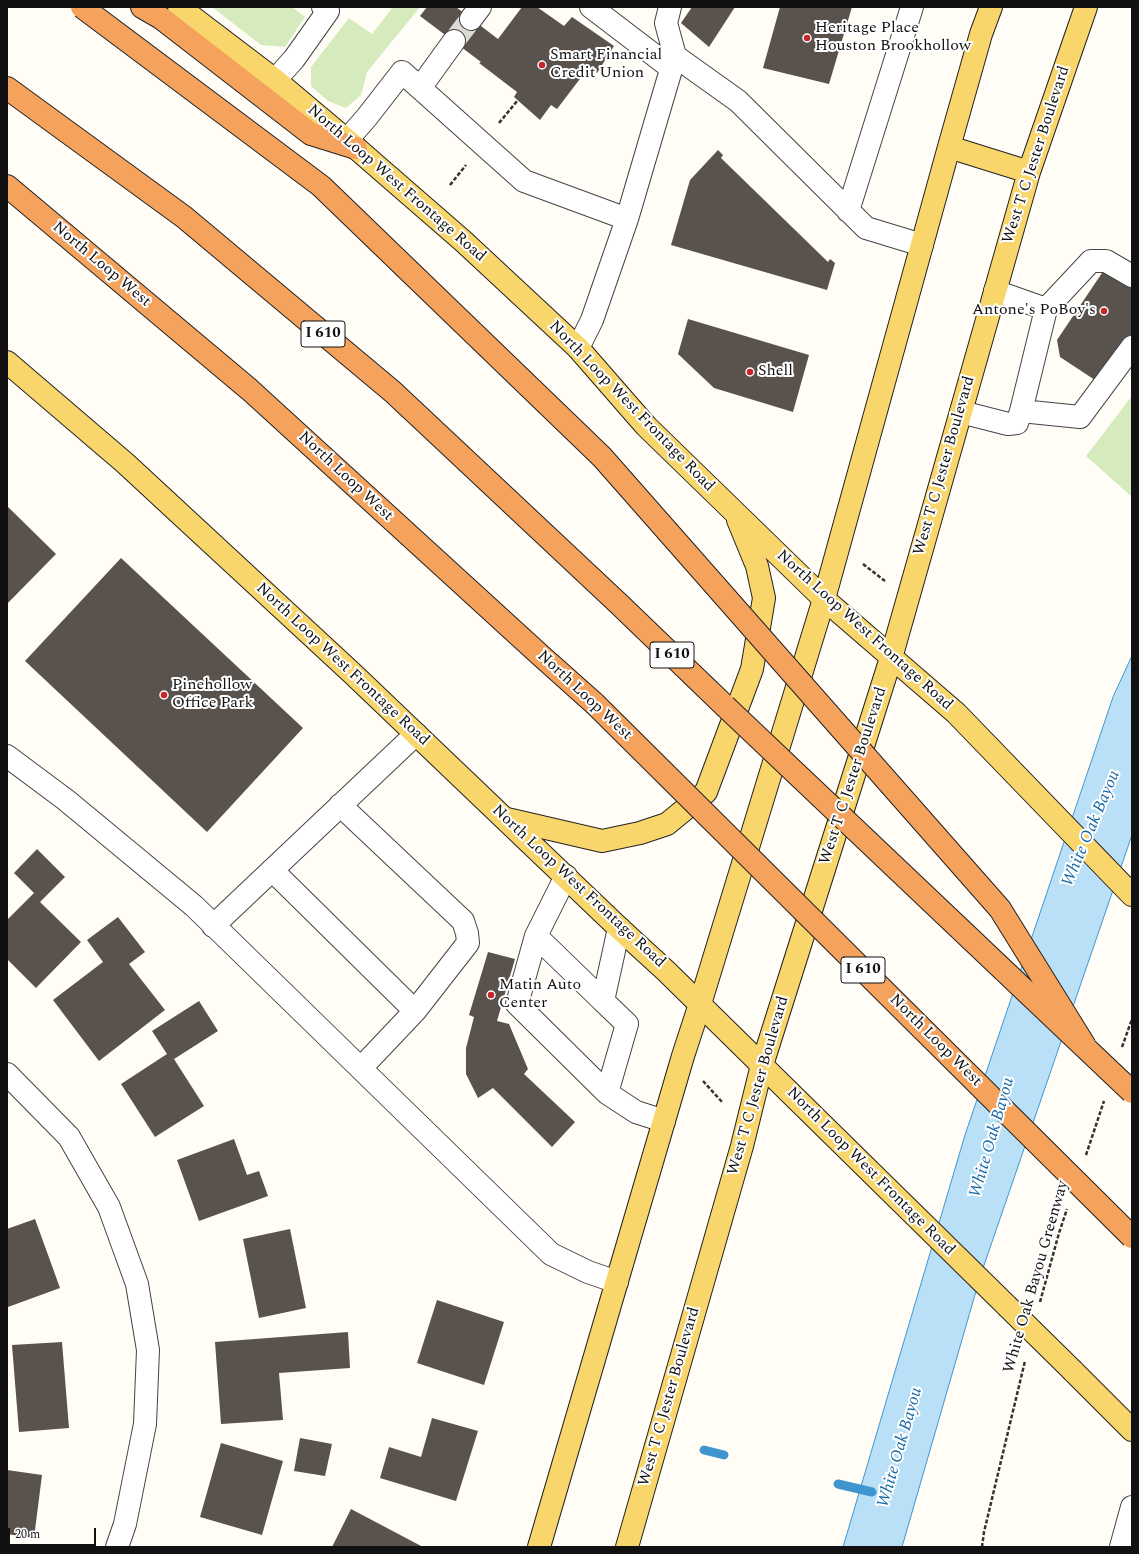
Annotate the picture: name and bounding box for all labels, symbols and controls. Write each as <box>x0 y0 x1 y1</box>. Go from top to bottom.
place label: Heritage Place Houston Brookhollow <box>815 19 971 57</box>
marker: Heritage Place Houston Brookhollow <box>802 33 812 43</box>
place label: Smart Financial Credit Union <box>550 46 662 84</box>
marker: Smart Financial Credit Union <box>537 60 547 70</box>
street label: West T C Jester Boulevard <box>999 64 1075 246</box>
street label: North Loop West Frontage Road <box>303 101 489 267</box>
street label: North Loop West <box>48 218 154 312</box>
place label: Antone's PoBoy's <box>972 301 1096 321</box>
marker: Antone's PoBoy's <box>1099 306 1109 316</box>
street label: North Loop West Frontage Road <box>544 318 718 496</box>
road number: I 610 <box>301 321 345 347</box>
place label: Shell <box>758 362 793 382</box>
marker: Shell <box>745 367 755 377</box>
street label: West T C Jester Boulevard <box>910 374 980 558</box>
street label: North Loop West <box>294 428 396 526</box>
street label: North Loop West Frontage Road <box>772 547 956 715</box>
street label: North Loop West Frontage Road <box>251 579 433 751</box>
road number: I 610 <box>650 642 694 668</box>
street label: North Loop West <box>533 647 635 745</box>
place label: Pinehollow Office Park <box>172 676 253 714</box>
street label: West T C Jester Boulevard <box>816 685 892 867</box>
marker: Pinehollow Office Park <box>159 690 169 700</box>
water label: White Oak Bayou <box>1058 768 1126 890</box>
street label: North Loop West Frontage Road <box>487 801 669 973</box>
road number: I 610 <box>841 957 885 983</box>
place label: Matin Auto Center <box>499 976 581 1014</box>
marker: Matin Auto Center <box>486 990 496 1000</box>
street label: North Loop West <box>885 991 985 1091</box>
street label: West T C Jester Boulevard <box>724 994 794 1178</box>
water label: White Oak Bayou <box>966 1075 1020 1201</box>
street label: North Loop West Frontage Road <box>782 1084 958 1260</box>
street label: White Oak Bayou Greenway <box>1000 1179 1074 1375</box>
street label: West T C Jester Boulevard <box>635 1305 705 1489</box>
water label: White Oak Bayou <box>874 1385 928 1511</box>
scale bar <box>10 1520 98 1546</box>
text: 20 m <box>15 1525 40 1544</box>

